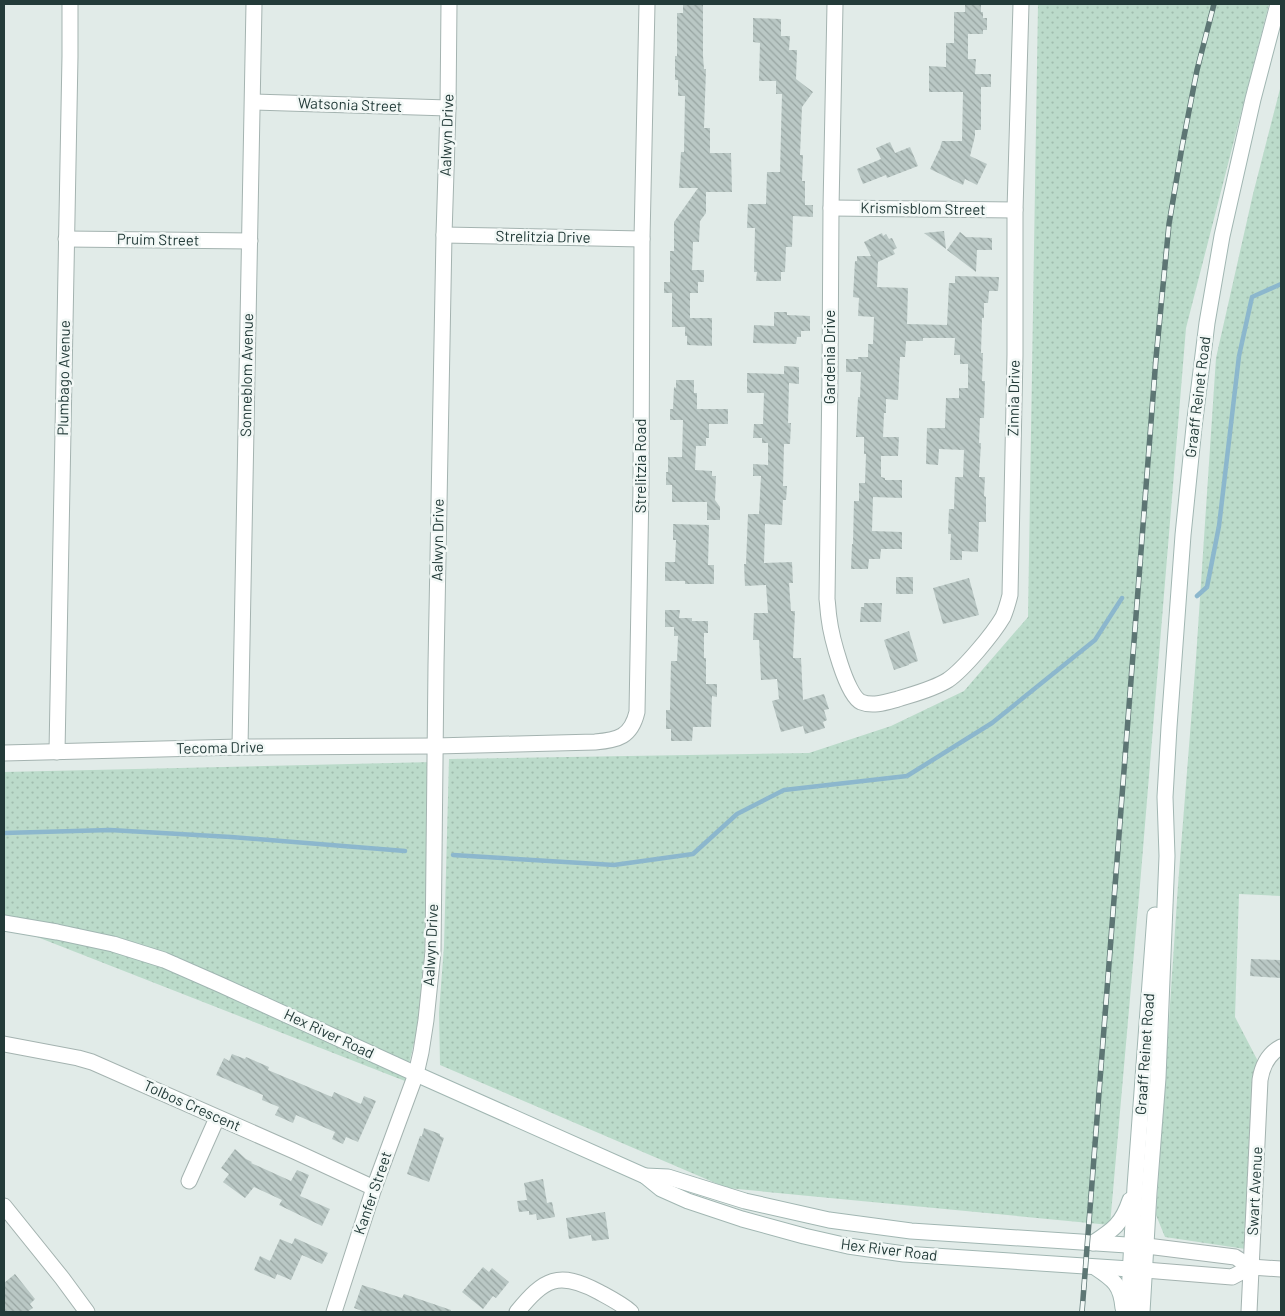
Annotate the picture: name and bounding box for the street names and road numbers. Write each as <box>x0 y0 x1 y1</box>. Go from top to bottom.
street label: Watsonia Street <box>298 93 403 115</box>
street label: Aalwyn Drive <box>436 93 456 176</box>
street label: Krismisblom Street <box>860 198 986 218</box>
street label: Strelitzia Drive <box>495 226 591 246</box>
street label: Pruim Street <box>117 229 199 249</box>
street label: Gardenia Drive <box>820 310 838 404</box>
street label: Sonneblom Avenue <box>236 313 256 437</box>
street label: Plumbago Avenue <box>53 320 73 436</box>
street label: Graaff Reinet Road <box>1181 335 1213 459</box>
street label: Zinnia Drive <box>1003 360 1023 436</box>
street label: Strelitzia Road <box>631 419 649 513</box>
street label: Aalwyn Drive <box>427 499 447 581</box>
street label: Tecoma Drive <box>176 737 264 757</box>
street label: Aalwyn Drive <box>419 903 441 987</box>
street label: Graaff Reinet Road <box>1131 992 1157 1115</box>
street label: Hex River Road <box>282 1004 377 1062</box>
street label: Tolbos Crescent <box>141 1076 244 1135</box>
street label: Swart Avenue <box>1243 1146 1265 1236</box>
street label: Kanfer Street <box>349 1149 395 1237</box>
street label: Hex River Road <box>840 1234 938 1264</box>

